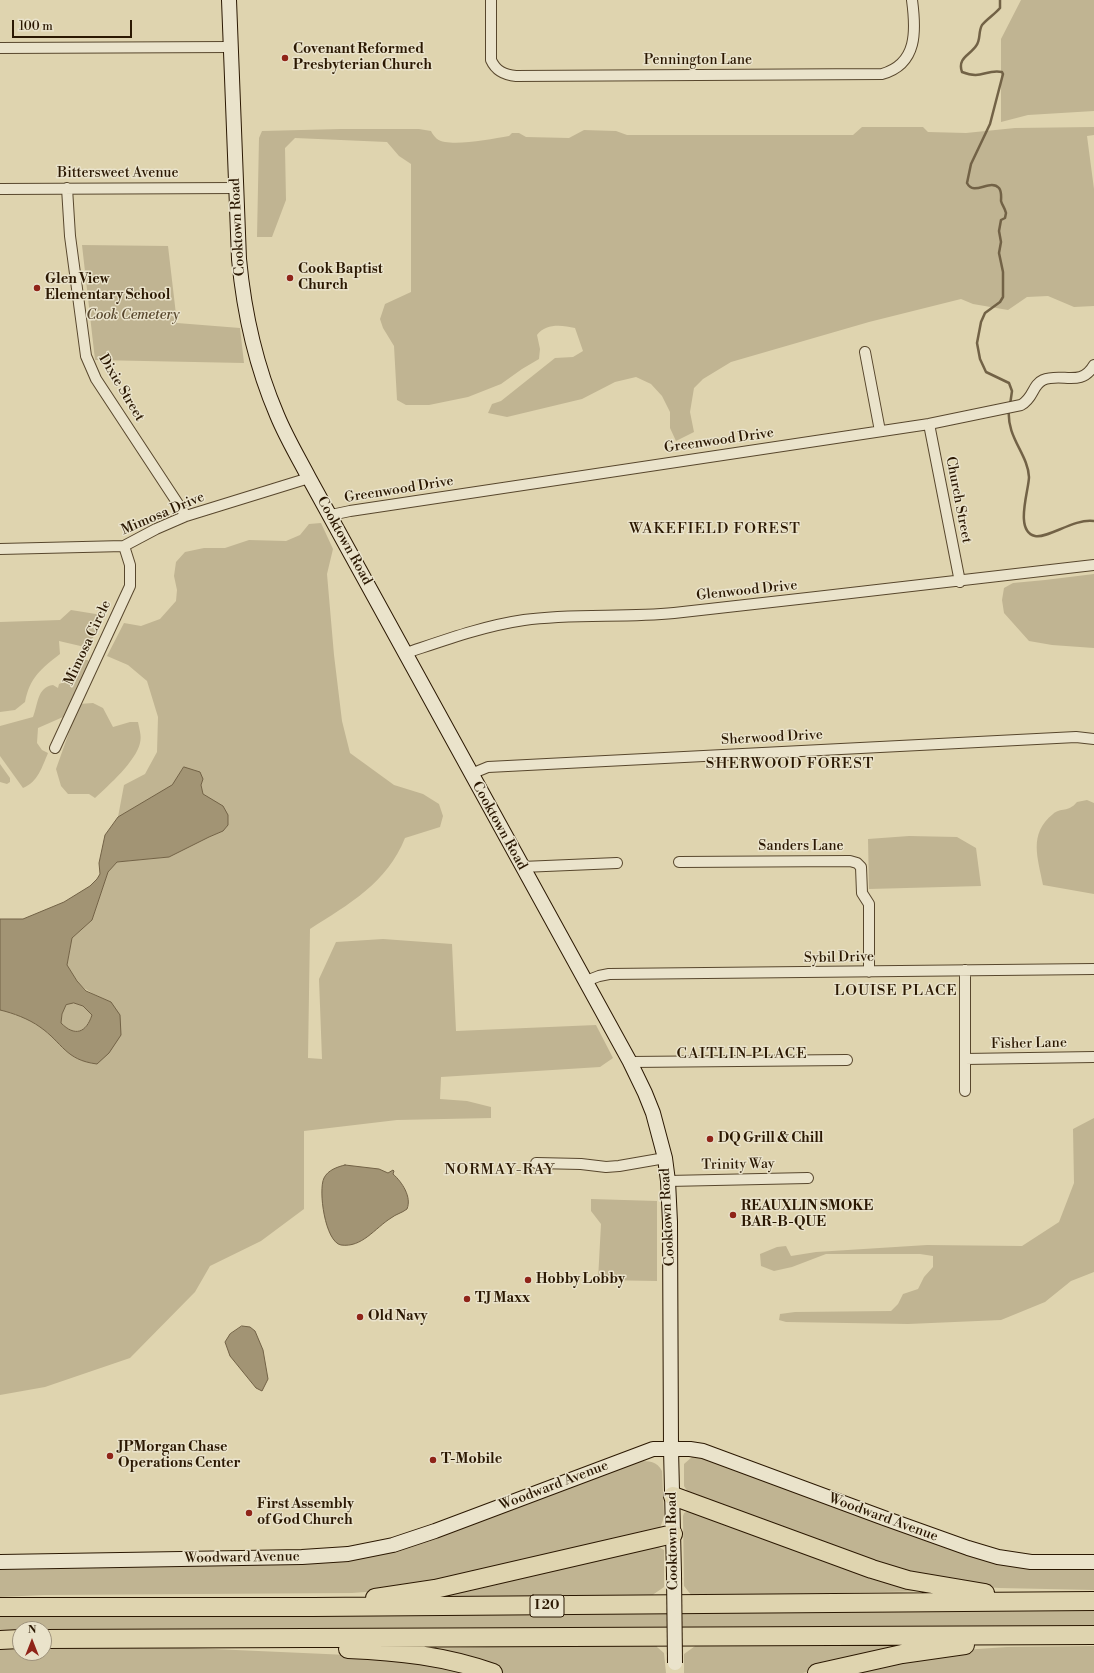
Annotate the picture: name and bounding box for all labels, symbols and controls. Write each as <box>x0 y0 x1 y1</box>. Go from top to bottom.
scale bar <box>14 12 134 38</box>
text: 100 m <box>19 19 53 34</box>
place label: Covenant Reformed Presbyterian Church <box>293 42 432 74</box>
marker: Covenant Reformed Presbyterian Church <box>280 53 290 63</box>
street label: Pennington Lane <box>644 53 752 69</box>
street label: Bittersweet Avenue <box>57 166 179 182</box>
street label: Cooktown Road <box>227 177 249 277</box>
place label: Cook Baptist Church <box>298 262 383 294</box>
place label: Glen View Elementary School <box>45 272 170 304</box>
marker: Cook Baptist Church <box>285 273 295 283</box>
marker: Glen View Elementary School <box>32 283 42 293</box>
park label: Cook Cemetery <box>86 308 180 324</box>
street label: Dixie Street <box>94 351 148 425</box>
street label: Greenwood Drive <box>663 425 775 457</box>
street label: Church Street <box>941 455 975 545</box>
street label: Greenwood Drive <box>343 473 455 507</box>
street label: Mimosa Drive <box>119 489 207 539</box>
street label: Cooktown Road <box>313 494 375 588</box>
district label: WAKEFIELD FOREST <box>629 520 801 538</box>
street label: Glenwood Drive <box>696 577 798 605</box>
street label: Mimosa Circle <box>61 598 115 688</box>
street label: Sherwood Drive <box>721 727 823 749</box>
district label: SHERWOOD FOREST <box>706 755 874 773</box>
street label: Cooktown Road <box>468 779 530 873</box>
street label: Sanders Lane <box>758 839 844 855</box>
street label: Sybil Drive <box>804 949 874 967</box>
district label: LOUISE PLACE <box>834 982 958 1000</box>
street label: Fisher Lane <box>991 1035 1067 1053</box>
district label: CAITLIN PLACE <box>676 1045 808 1063</box>
place label: DQ Grill & Chill <box>718 1131 823 1147</box>
marker: DQ Grill & Chill <box>705 1134 715 1144</box>
street label: Trinity Way <box>701 1156 775 1174</box>
district label: NORMAY-RAY <box>445 1161 555 1179</box>
street label: Cooktown Road <box>657 1167 679 1267</box>
place label: REAUXLIN SMOKE BAR-B-QUE <box>741 1199 873 1232</box>
marker: REAUXLIN SMOKE BAR-B-QUE <box>728 1210 738 1220</box>
place label: Hobby Lobby <box>536 1272 625 1288</box>
marker: Hobby Lobby <box>523 1275 533 1285</box>
place label: TJ Maxx <box>475 1291 530 1307</box>
marker: TJ Maxx <box>462 1294 472 1304</box>
place label: Old Navy <box>368 1309 428 1325</box>
marker: Old Navy <box>355 1312 365 1322</box>
place label: JPMorgan Chase Operations Center <box>118 1440 241 1472</box>
marker: JPMorgan Chase Operations Center <box>105 1451 115 1461</box>
place label: T-Mobile <box>441 1452 502 1468</box>
marker: T-Mobile <box>428 1455 438 1465</box>
street label: Woodward Avenue <box>497 1457 611 1515</box>
street label: Woodward Avenue <box>826 1490 940 1546</box>
street label: Cooktown Road <box>664 1492 682 1590</box>
place label: First Assembly of God Church <box>257 1497 354 1530</box>
marker: First Assembly of God Church <box>244 1508 254 1518</box>
street label: Woodward Avenue <box>184 1549 300 1567</box>
road number: I 20 <box>530 1595 564 1617</box>
north arrow <box>12 1621 52 1661</box>
text: N <box>28 1623 36 1637</box>

